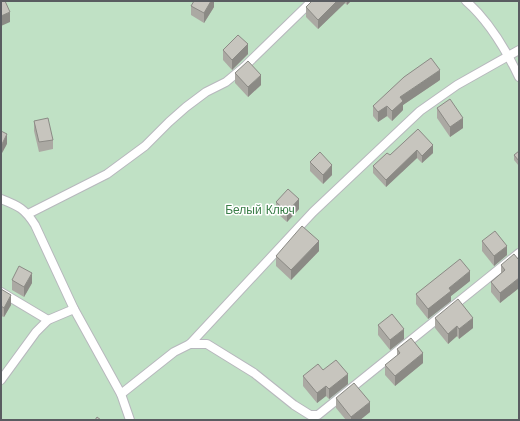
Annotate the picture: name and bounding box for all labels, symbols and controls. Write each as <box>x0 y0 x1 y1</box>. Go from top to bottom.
park label: Белый Ключ <box>225 203 295 217</box>

